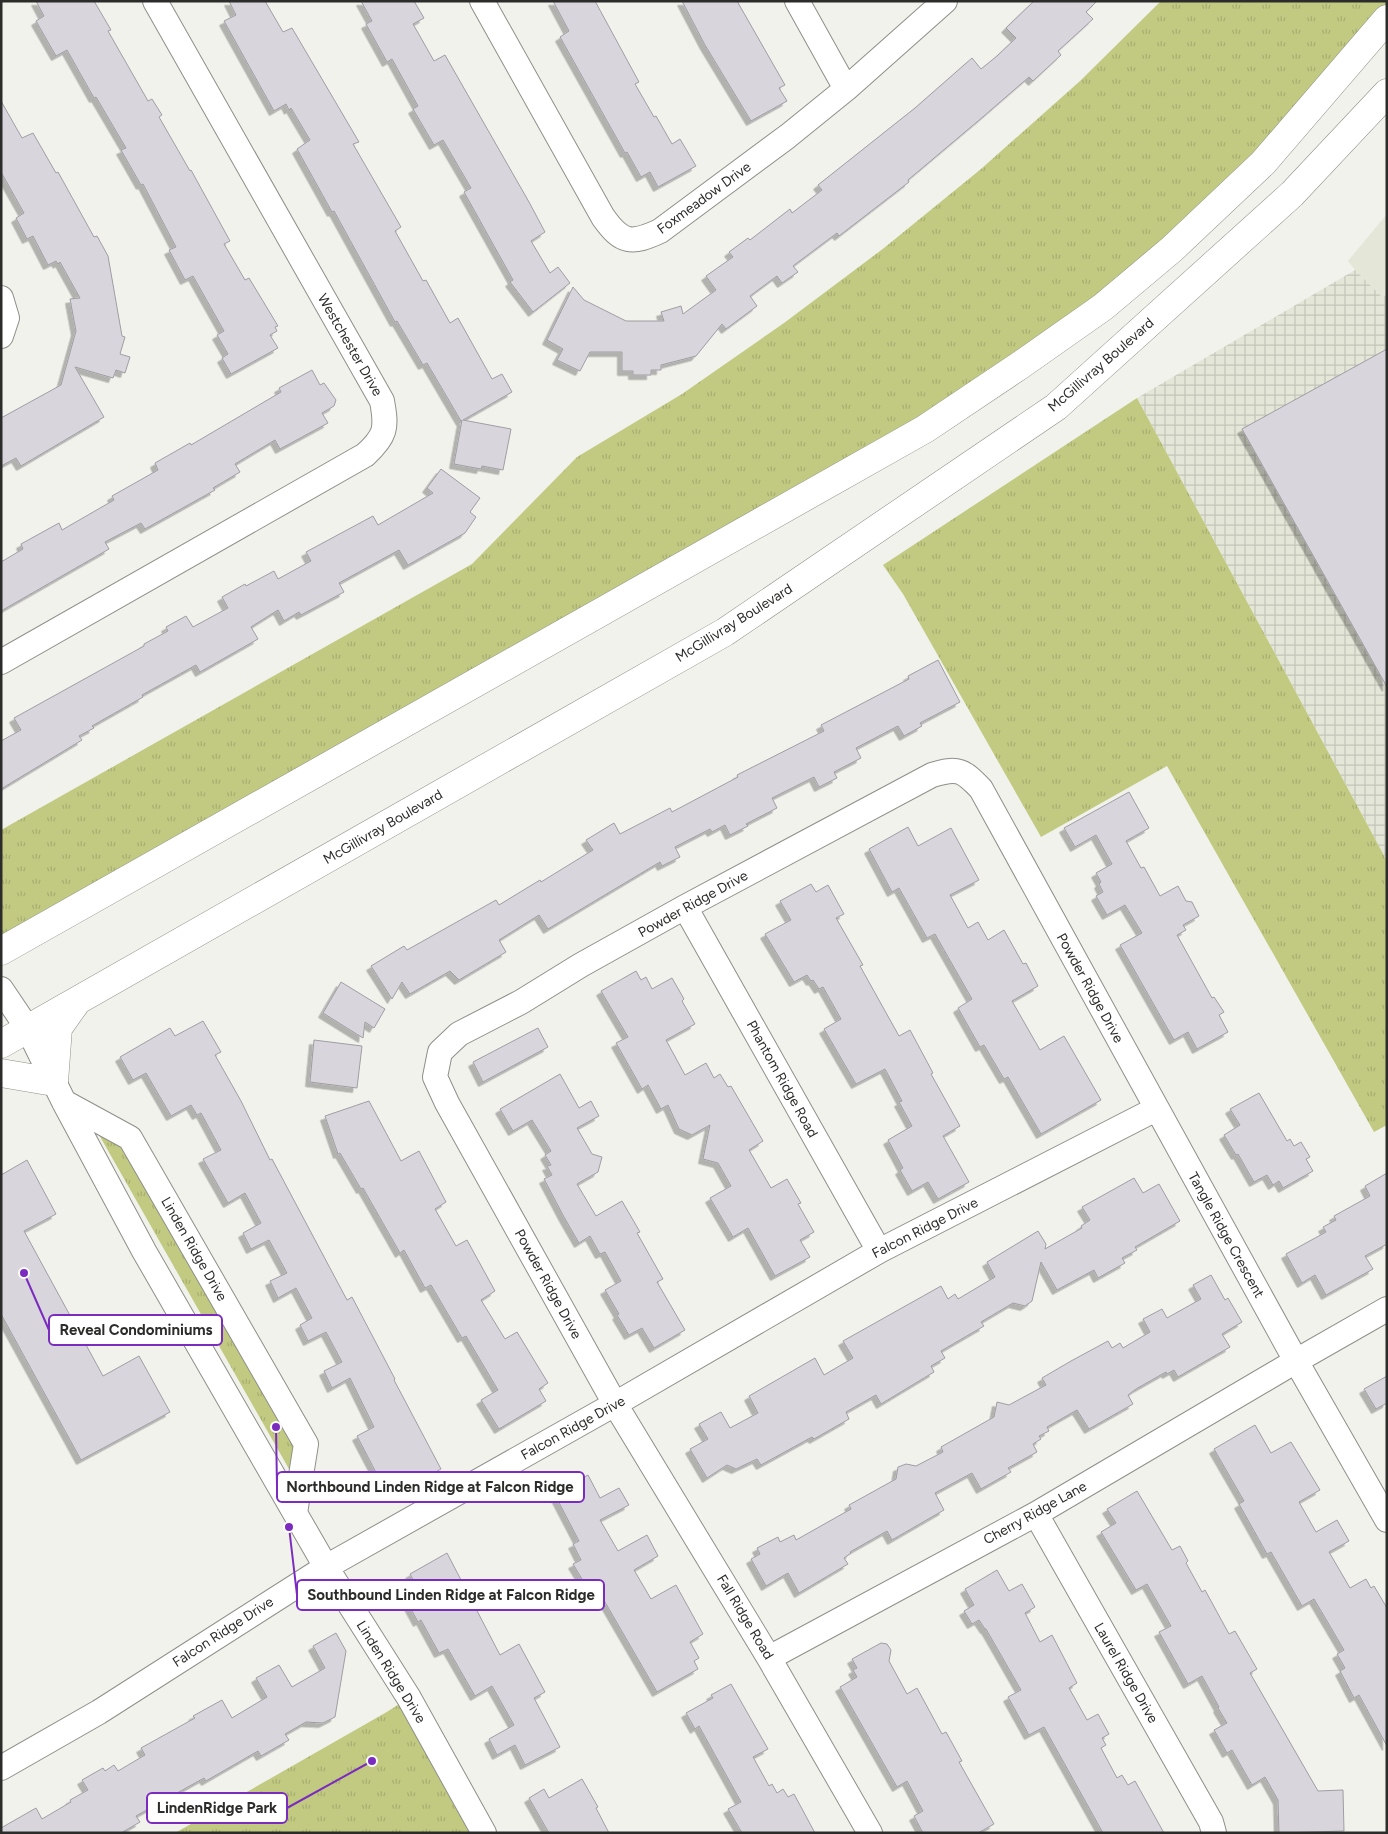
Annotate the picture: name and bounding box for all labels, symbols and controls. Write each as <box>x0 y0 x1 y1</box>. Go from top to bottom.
street label: Foxmeadow Drive <box>654 158 755 238</box>
street label: Westchester Drive <box>314 291 386 399</box>
street label: McGillivray Boulevard <box>1045 314 1157 416</box>
street label: McGillivray Boulevard <box>672 580 796 666</box>
street label: McGillivray Boulevard <box>320 786 446 868</box>
street label: Powder Ridge Drive <box>635 867 751 941</box>
street label: Powder Ridge Drive <box>1053 930 1127 1046</box>
street label: Phantom Ridge Road <box>743 1017 821 1141</box>
street label: Tangle Ridge Crescent <box>1184 1169 1268 1301</box>
street label: Linden Ridge Drive <box>157 1194 231 1304</box>
street label: Falcon Ridge Drive <box>869 1194 981 1262</box>
street label: Powder Ridge Drive <box>511 1226 585 1342</box>
callout: Reveal Condominiums <box>49 1315 222 1345</box>
text: Reveal Condominiums <box>59 1321 213 1339</box>
street label: Falcon Ridge Drive <box>518 1392 628 1464</box>
callout: Northbound Linden Ridge at Falcon Ridge <box>277 1472 584 1502</box>
street label: Cherry Ridge Lane <box>980 1477 1090 1548</box>
text: Northbound Linden Ridge at Falcon Ridge <box>286 1478 574 1496</box>
street label: Fall Ridge Road <box>713 1571 777 1663</box>
callout: Southbound Linden Ridge at Falcon Ridge <box>297 1580 604 1610</box>
text: Southbound Linden Ridge at Falcon Ridge <box>307 1586 596 1604</box>
street label: Falcon Ridge Drive <box>169 1593 277 1671</box>
street label: Linden Ridge Drive <box>353 1618 429 1727</box>
street label: Laurel Ridge Drive <box>1090 1620 1162 1727</box>
callout: LindenRidge Park <box>147 1793 287 1823</box>
text: LindenRidge Park <box>157 1799 277 1817</box>

